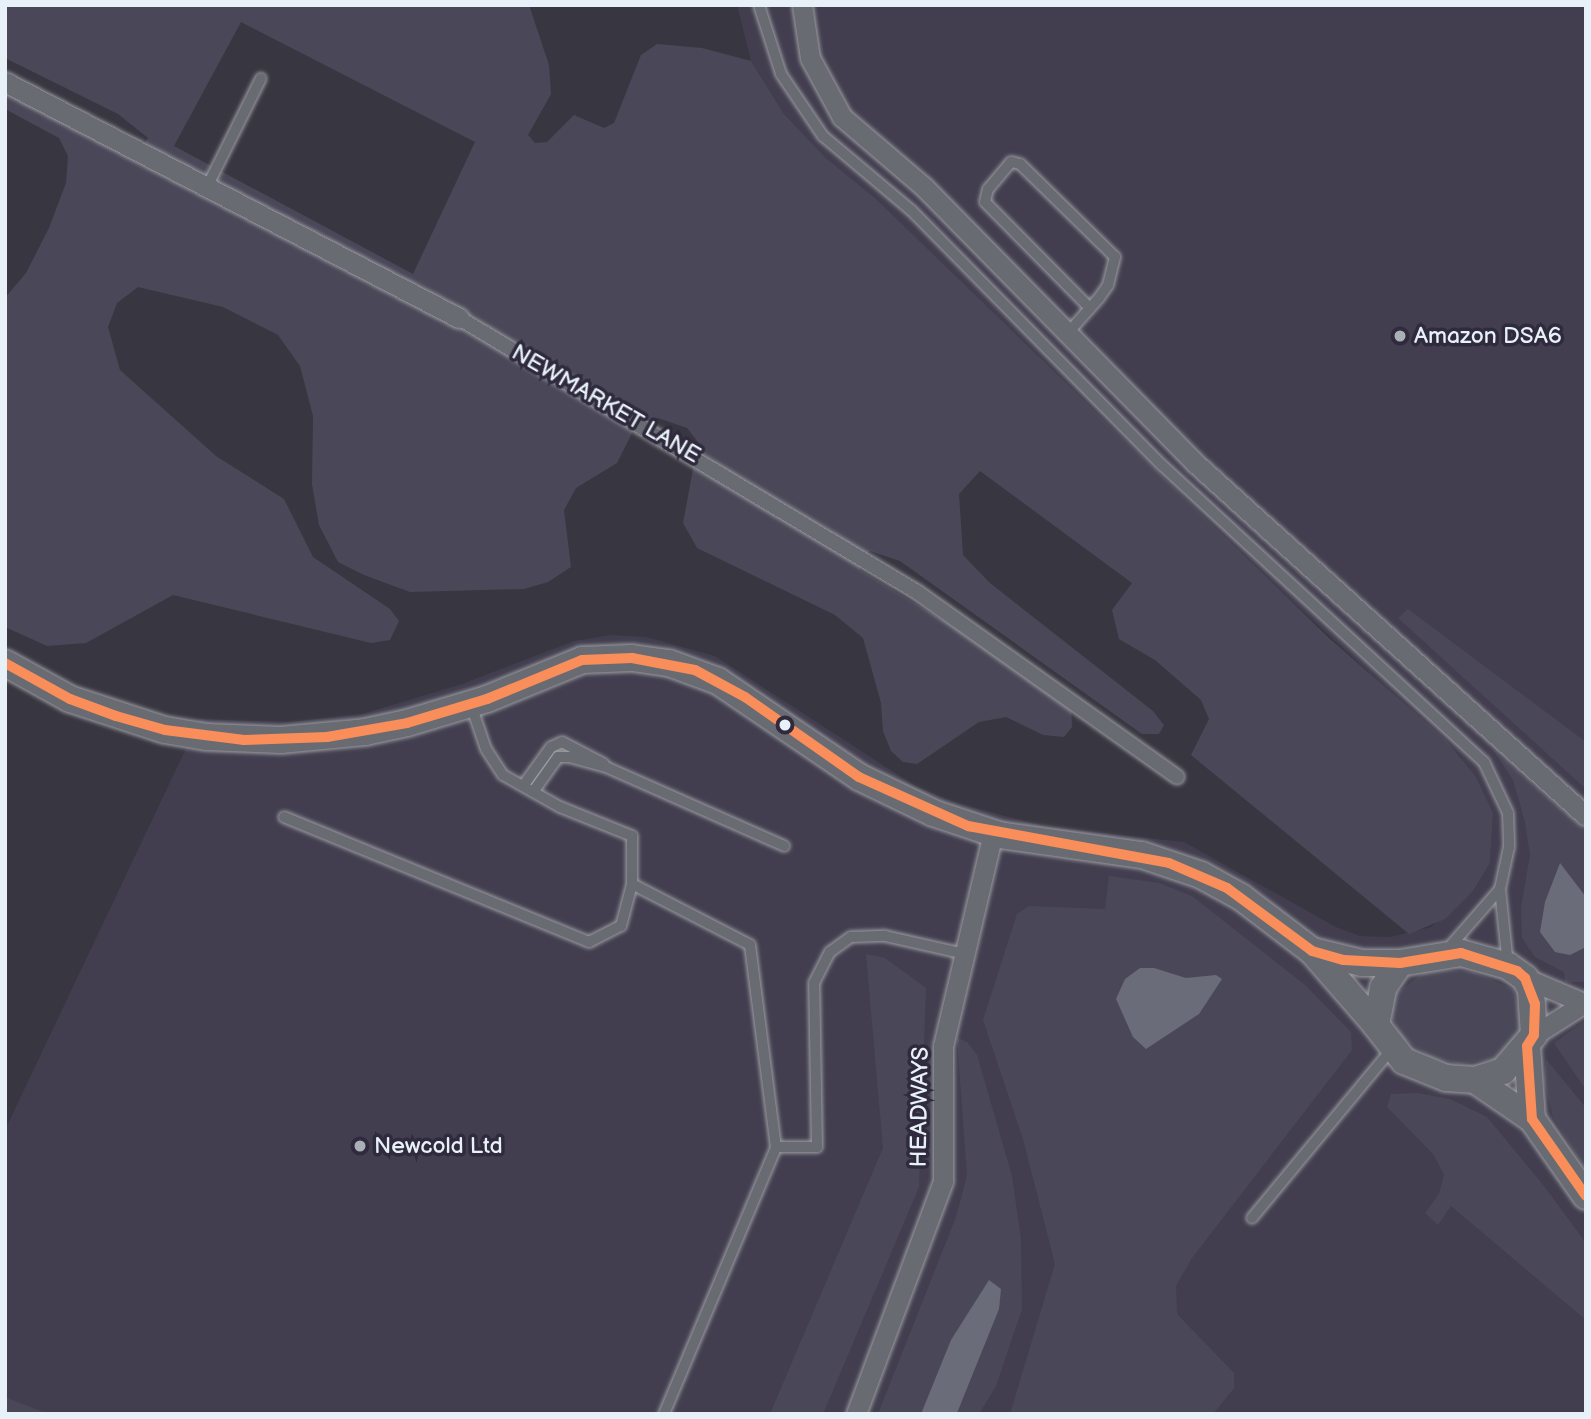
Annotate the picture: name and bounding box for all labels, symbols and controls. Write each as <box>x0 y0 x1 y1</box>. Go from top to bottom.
place label: Amazon DSA6 <box>1414 322 1562 350</box>
marker: Amazon DSA6 <box>1392 328 1408 344</box>
street label: NEWMARKET LANE <box>507 339 705 469</box>
unlabelled marker <box>778 718 792 732</box>
street label: HEADWAYS <box>905 1046 935 1168</box>
place label: Newcold Ltd <box>374 1132 503 1160</box>
marker: Newcold Ltd <box>352 1138 368 1154</box>

